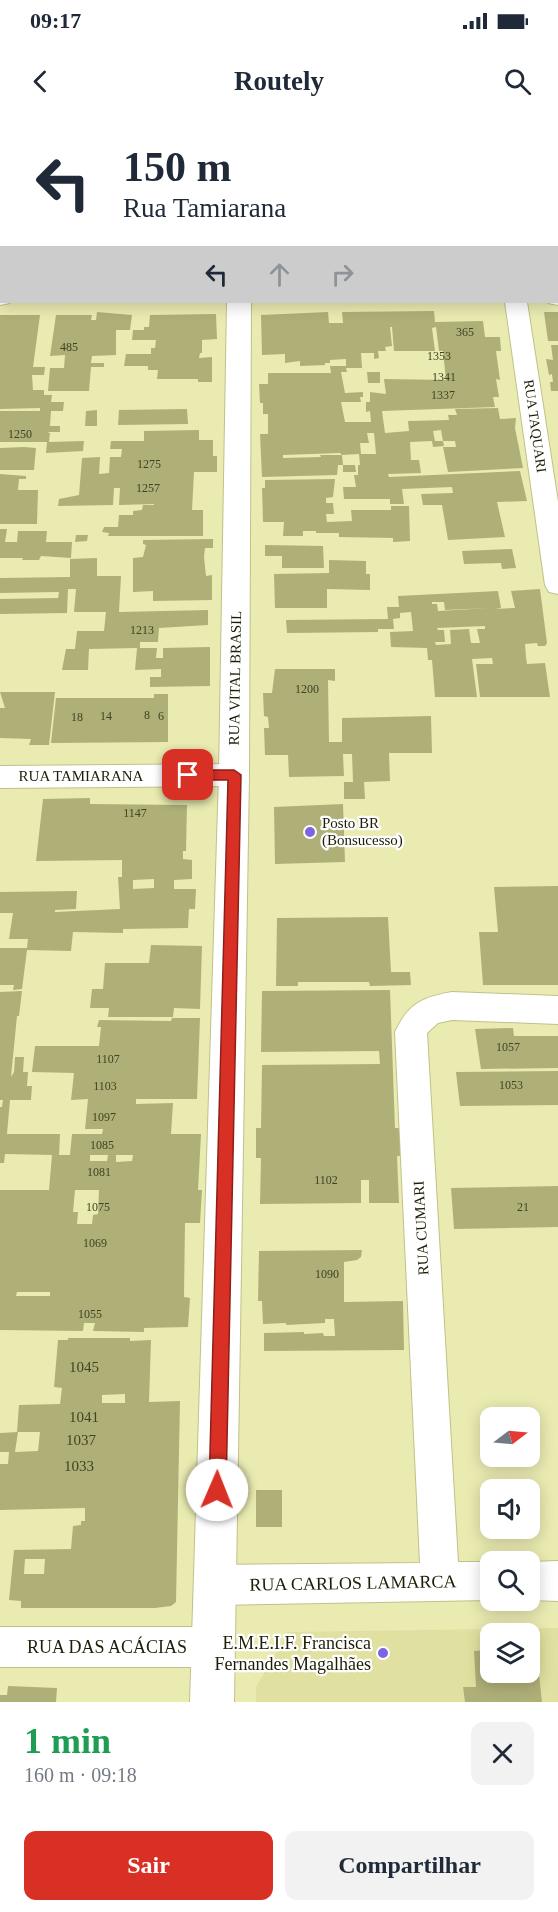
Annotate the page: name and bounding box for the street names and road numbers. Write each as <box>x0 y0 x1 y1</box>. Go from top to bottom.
street label: RUA TAQUARI <box>521 378 549 474</box>
street label: RUA VITAL BRASIL <box>226 611 244 745</box>
street label: RUA TAMIARANA <box>19 768 144 784</box>
street label: RUA CUMARI <box>411 1180 431 1276</box>
street label: RUA CARLOS LAMARCA <box>249 1571 457 1595</box>
street label: RUA DAS ACÁCIAS <box>27 1636 187 1657</box>

